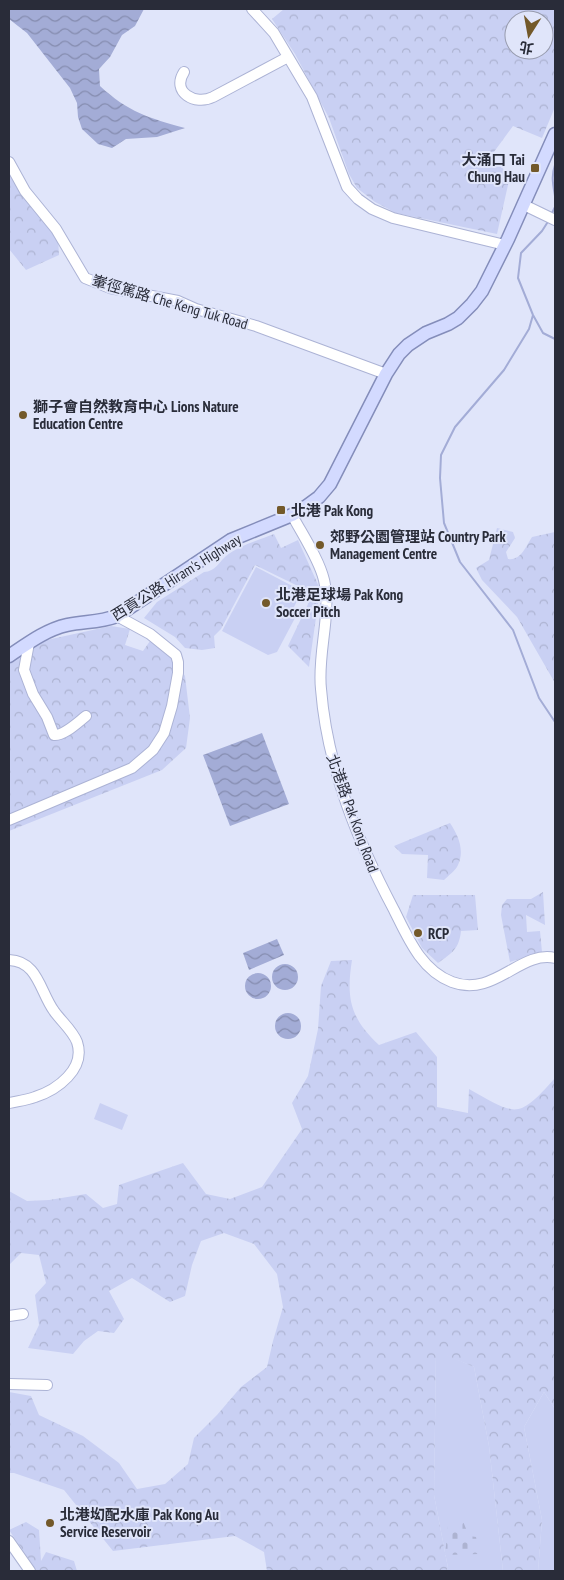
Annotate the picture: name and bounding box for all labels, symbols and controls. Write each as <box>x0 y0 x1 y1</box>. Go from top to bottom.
north arrow <box>504 10 554 60</box>
text: 北 <box>518 38 535 58</box>
place label: 大涌口 Tai Chung Hau <box>462 150 525 186</box>
marker: 大涌口 Tai Chung Hau <box>529 162 541 174</box>
street label: 輋徑篤路 Che Keng Tuk Road <box>90 271 250 333</box>
place label: 獅子會自然教育中心 Lions Nature Education Centre <box>33 397 239 433</box>
marker: 獅子會自然教育中心 Lions Nature Education Centre <box>17 409 29 421</box>
place label: 北港 Pak Kong <box>291 501 374 520</box>
marker: 北港 Pak Kong <box>275 504 287 516</box>
place label: 郊野公園管理站 Country Park Management Centre <box>330 527 506 563</box>
street label: 西貢公路 Hiram's Highway <box>108 529 245 625</box>
marker: 郊野公園管理站 Country Park Management Centre <box>314 539 326 551</box>
place label: 北港足球場 Pak Kong Soccer Pitch <box>276 585 404 621</box>
marker: 北港足球場 Pak Kong Soccer Pitch <box>260 597 272 609</box>
street label: 北港路 Pak Kong Road <box>323 751 383 875</box>
place label: RCP <box>428 924 449 943</box>
marker: RCP <box>412 927 424 939</box>
place label: 北港㘭配水庫 Pak Kong Au Service Reservoir <box>60 1505 219 1541</box>
marker: 北港㘭配水庫 Pak Kong Au Service Reservoir <box>44 1517 56 1529</box>

